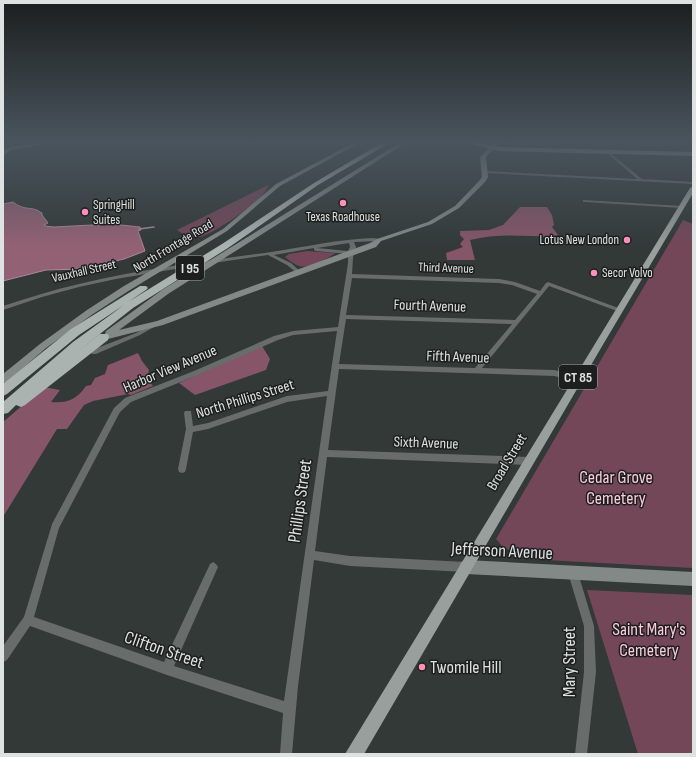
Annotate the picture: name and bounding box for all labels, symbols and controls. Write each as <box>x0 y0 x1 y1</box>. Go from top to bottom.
place label: SpringHill Suites <box>93 197 135 228</box>
marker: Texas Roadhouse <box>338 198 348 208</box>
marker: SpringHill Suites <box>80 207 90 217</box>
place label: Texas Roadhouse <box>306 209 380 225</box>
street label: North Frontage Road <box>130 216 216 276</box>
place label: Lotus New London <box>540 232 619 248</box>
marker: Lotus New London <box>622 235 632 245</box>
street label: Vauxhall Street <box>50 256 118 286</box>
road number: I 95 <box>176 256 204 280</box>
street label: Third Avenue <box>418 259 474 277</box>
place label: Secor Volvo <box>602 265 653 281</box>
marker: Secor Volvo <box>589 268 599 278</box>
street label: Fourth Avenue <box>393 295 467 317</box>
street label: Harbor View Avenue <box>120 341 220 397</box>
street label: Fifth Avenue <box>426 346 490 368</box>
road number: CT 85 <box>559 365 597 389</box>
street label: North Phillips Street <box>194 375 297 423</box>
street label: Broad Street <box>483 430 532 494</box>
street label: Sixth Avenue <box>393 432 459 454</box>
street label: Phillips Street <box>284 458 316 544</box>
park label: Cedar Grove Cemetery <box>579 467 653 509</box>
street label: Jefferson Avenue <box>450 538 553 564</box>
park label: Saint Mary's Cemetery <box>612 619 686 661</box>
street label: Mary Street <box>559 626 580 697</box>
street label: Clifton Street <box>122 627 207 673</box>
place label: Twomile Hill <box>430 657 502 678</box>
marker: Twomile Hill <box>417 662 427 672</box>

